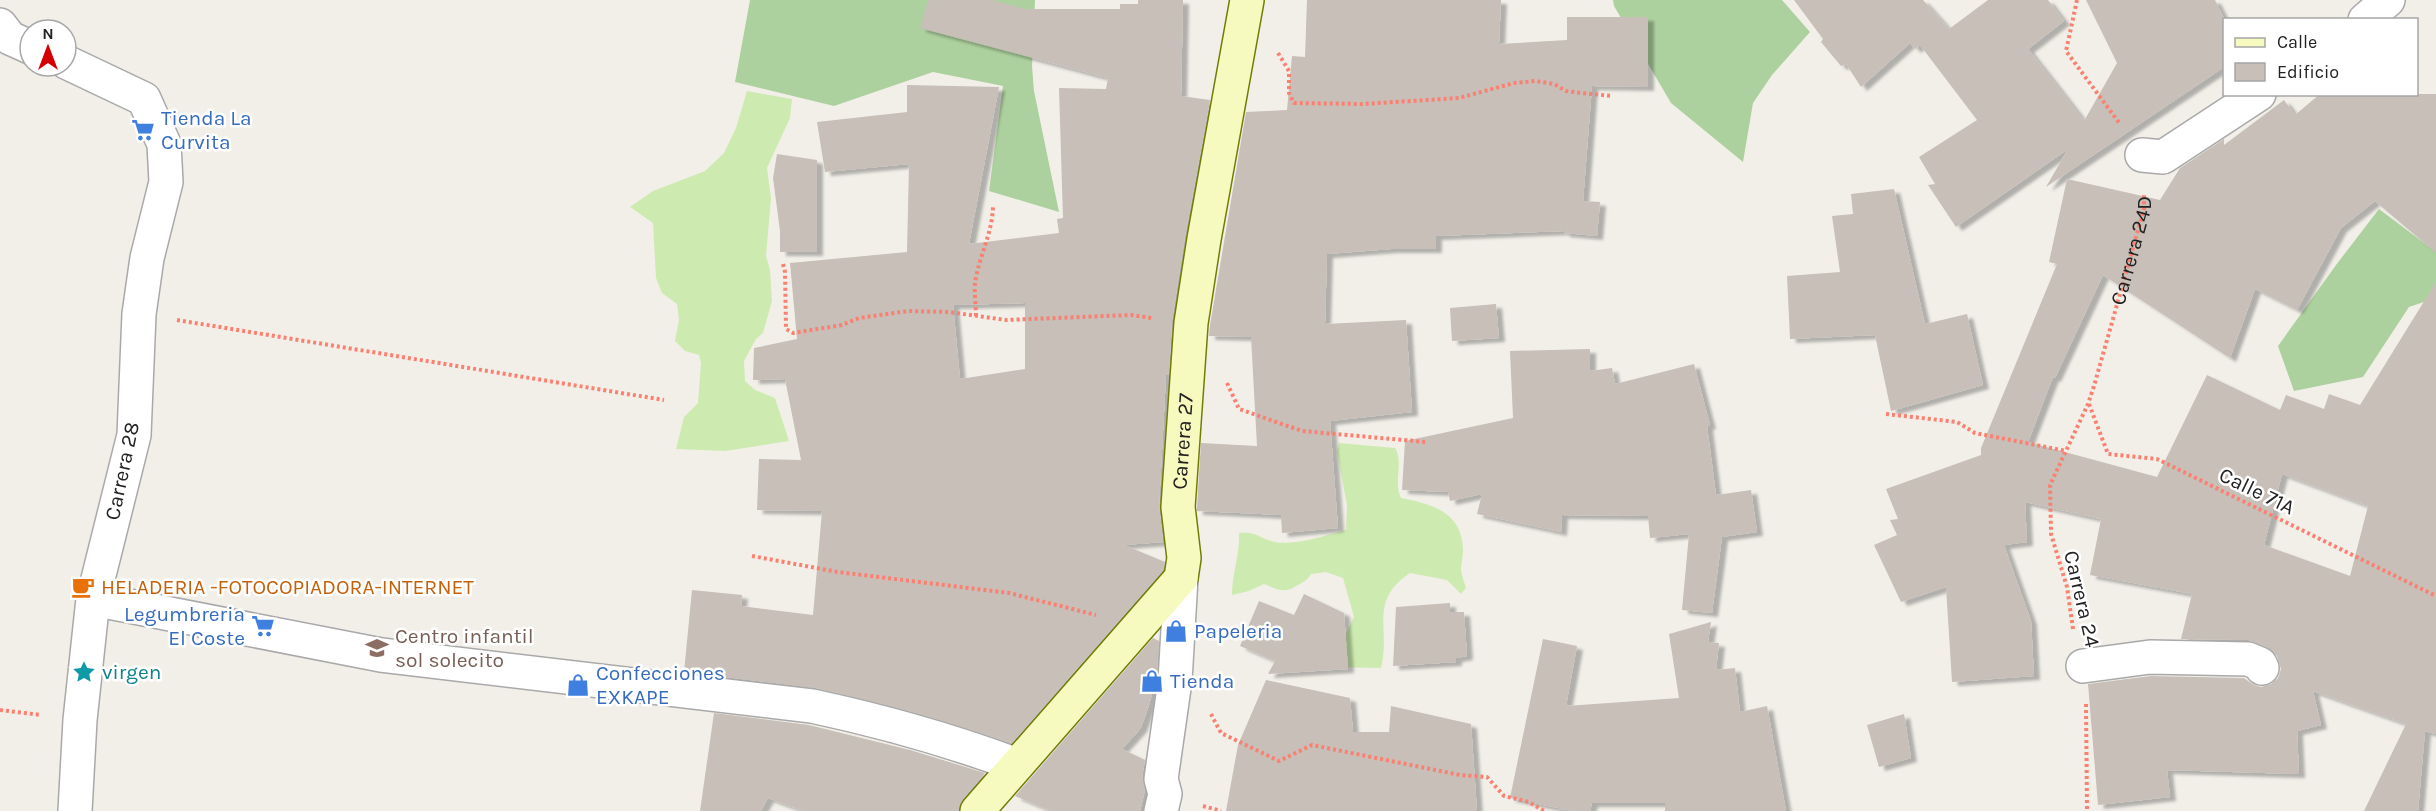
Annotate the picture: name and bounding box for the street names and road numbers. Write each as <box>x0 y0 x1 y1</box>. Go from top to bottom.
street label: Carrera 24D <box>2105 196 2156 308</box>
street label: Carrera 27 <box>1167 392 1198 490</box>
street label: Carrera 28 <box>100 420 144 522</box>
street label: Calle 71A <box>2215 462 2299 520</box>
street label: Carrera 24 <box>2059 548 2105 650</box>

